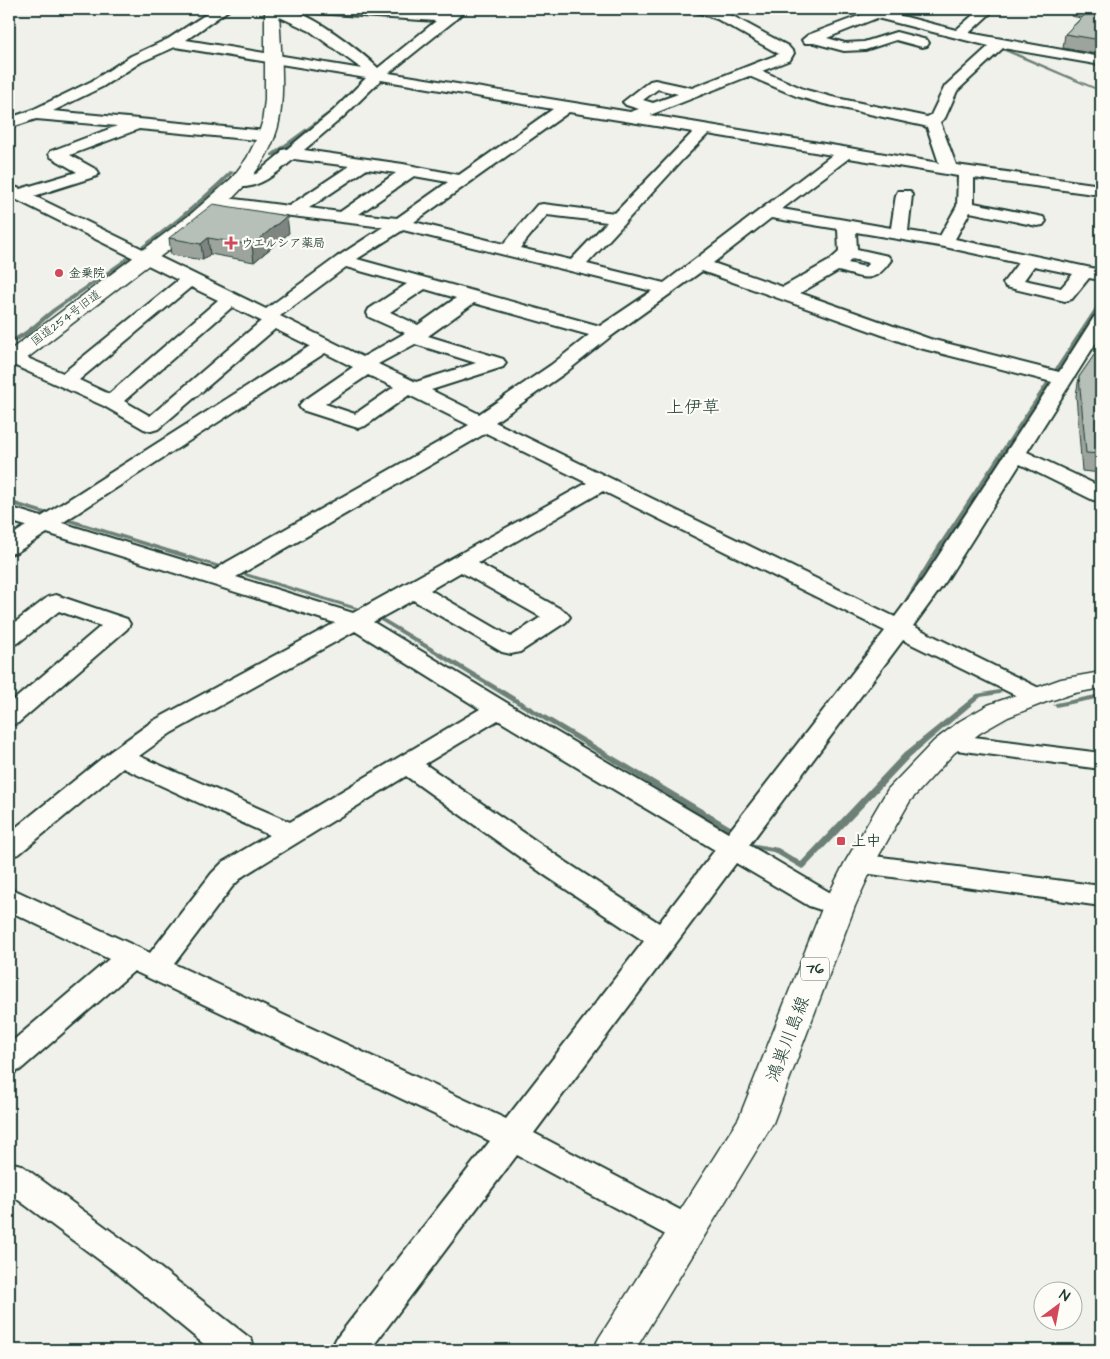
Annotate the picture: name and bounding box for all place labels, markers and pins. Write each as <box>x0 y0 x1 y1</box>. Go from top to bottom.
place label: ウエルシア薬局 <box>241 235 325 252</box>
marker: ウエルシア薬局 <box>225 237 237 249</box>
place label: 金乗院 <box>69 265 105 282</box>
marker: 金乗院 <box>53 267 65 279</box>
place label: 上中 <box>851 831 881 852</box>
marker: 上中 <box>835 835 847 847</box>

